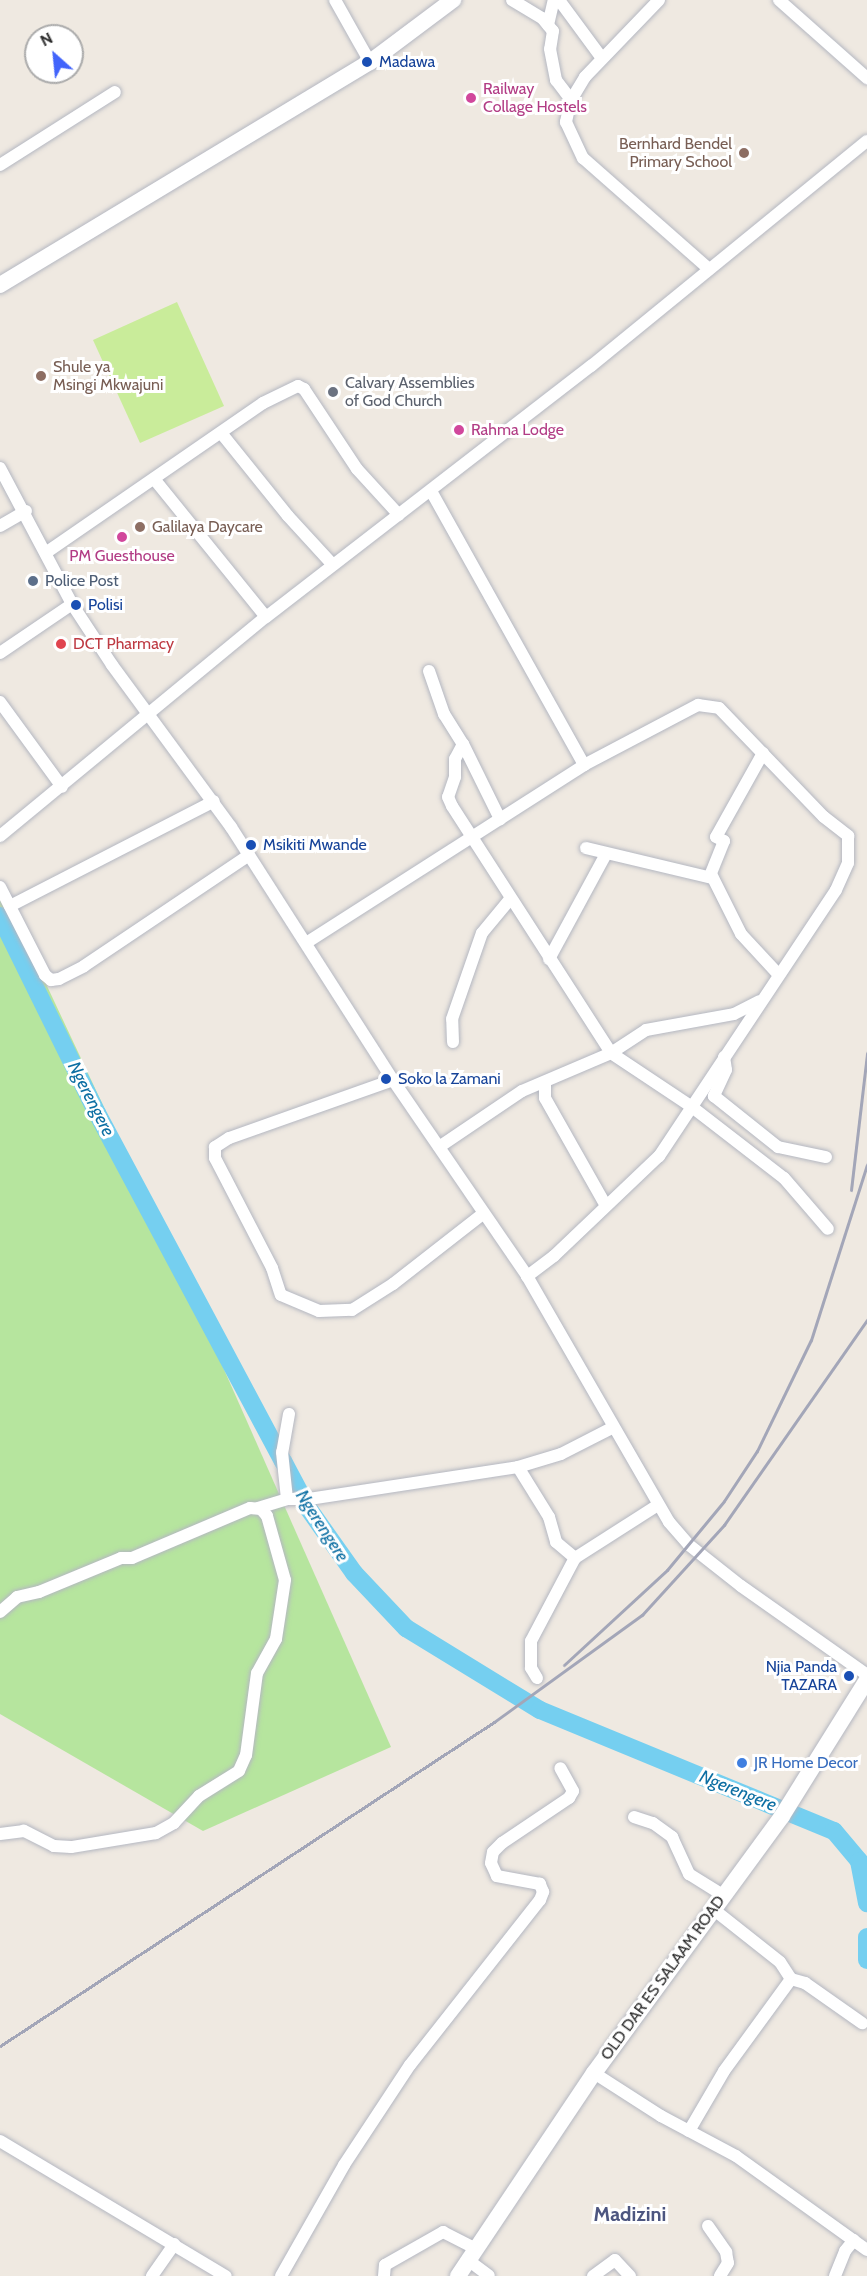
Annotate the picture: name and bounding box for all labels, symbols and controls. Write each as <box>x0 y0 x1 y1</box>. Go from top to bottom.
north arrow <box>24 24 84 84</box>
text: N <box>37 28 56 50</box>
place label: Madawa <box>379 52 435 72</box>
marker: Madawa <box>360 55 374 69</box>
place label: Railway Collage Hostels <box>483 79 587 117</box>
marker: Railway Collage Hostels <box>464 91 478 105</box>
place label: Bernhard Bendel Primary School <box>619 134 732 172</box>
marker: Bernhard Bendel Primary School <box>737 146 751 160</box>
place label: Shule ya Msingi Mkwajuni <box>53 357 163 395</box>
marker: Shule ya Msingi Mkwajuni <box>34 369 48 383</box>
place label: Calvary Assemblies of God Church <box>345 373 475 411</box>
marker: Calvary Assemblies of God Church <box>326 385 340 399</box>
place label: Rahma Lodge <box>471 420 564 440</box>
marker: Rahma Lodge <box>452 423 466 437</box>
place label: Galilaya Daycare <box>152 517 263 537</box>
marker: Galilaya Daycare <box>133 520 147 534</box>
marker: PM Guesthouse <box>115 530 129 544</box>
place label: PM Guesthouse <box>69 546 175 566</box>
place label: Police Post <box>45 571 119 591</box>
marker: Police Post <box>26 574 40 588</box>
place label: Polisi <box>88 595 123 615</box>
marker: Polisi <box>69 598 83 612</box>
place label: DCT Pharmacy <box>73 634 174 654</box>
marker: DCT Pharmacy <box>54 637 68 651</box>
place label: Msikiti Mwande <box>263 835 367 855</box>
marker: Msikiti Mwande <box>244 838 258 852</box>
water label: Ngerengere <box>63 1058 119 1140</box>
place label: Soko la Zamani <box>398 1069 501 1089</box>
marker: Soko la Zamani <box>379 1072 393 1086</box>
water label: Ngerengere <box>291 1486 353 1566</box>
place label: Njia Panda TAZARA <box>766 1657 837 1695</box>
marker: Njia Panda TAZARA <box>842 1669 856 1683</box>
place label: JR Home Decor <box>754 1753 858 1773</box>
marker: JR Home Decor <box>735 1756 749 1770</box>
water label: Ngerengere <box>696 1766 780 1816</box>
street label: OLD DAR ES SALAAM ROAD <box>597 1892 729 2064</box>
district label: Madizini <box>594 2202 666 2226</box>

